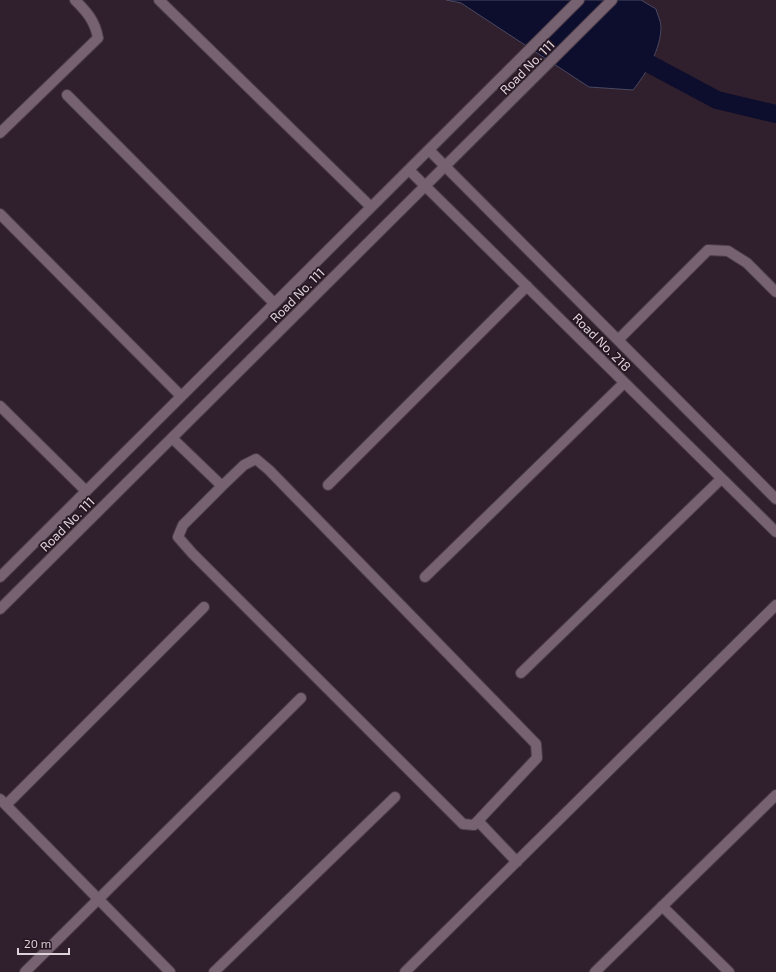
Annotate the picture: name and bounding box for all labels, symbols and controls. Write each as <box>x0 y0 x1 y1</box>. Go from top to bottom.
street label: Road No. 111 <box>496 36 558 98</box>
street label: Road No. 111 <box>266 264 328 326</box>
street label: Road No. 218 <box>570 310 634 374</box>
street label: Road No. 111 <box>36 493 98 555</box>
scale bar <box>18 930 69 956</box>
text: 20 m <box>24 936 51 950</box>

